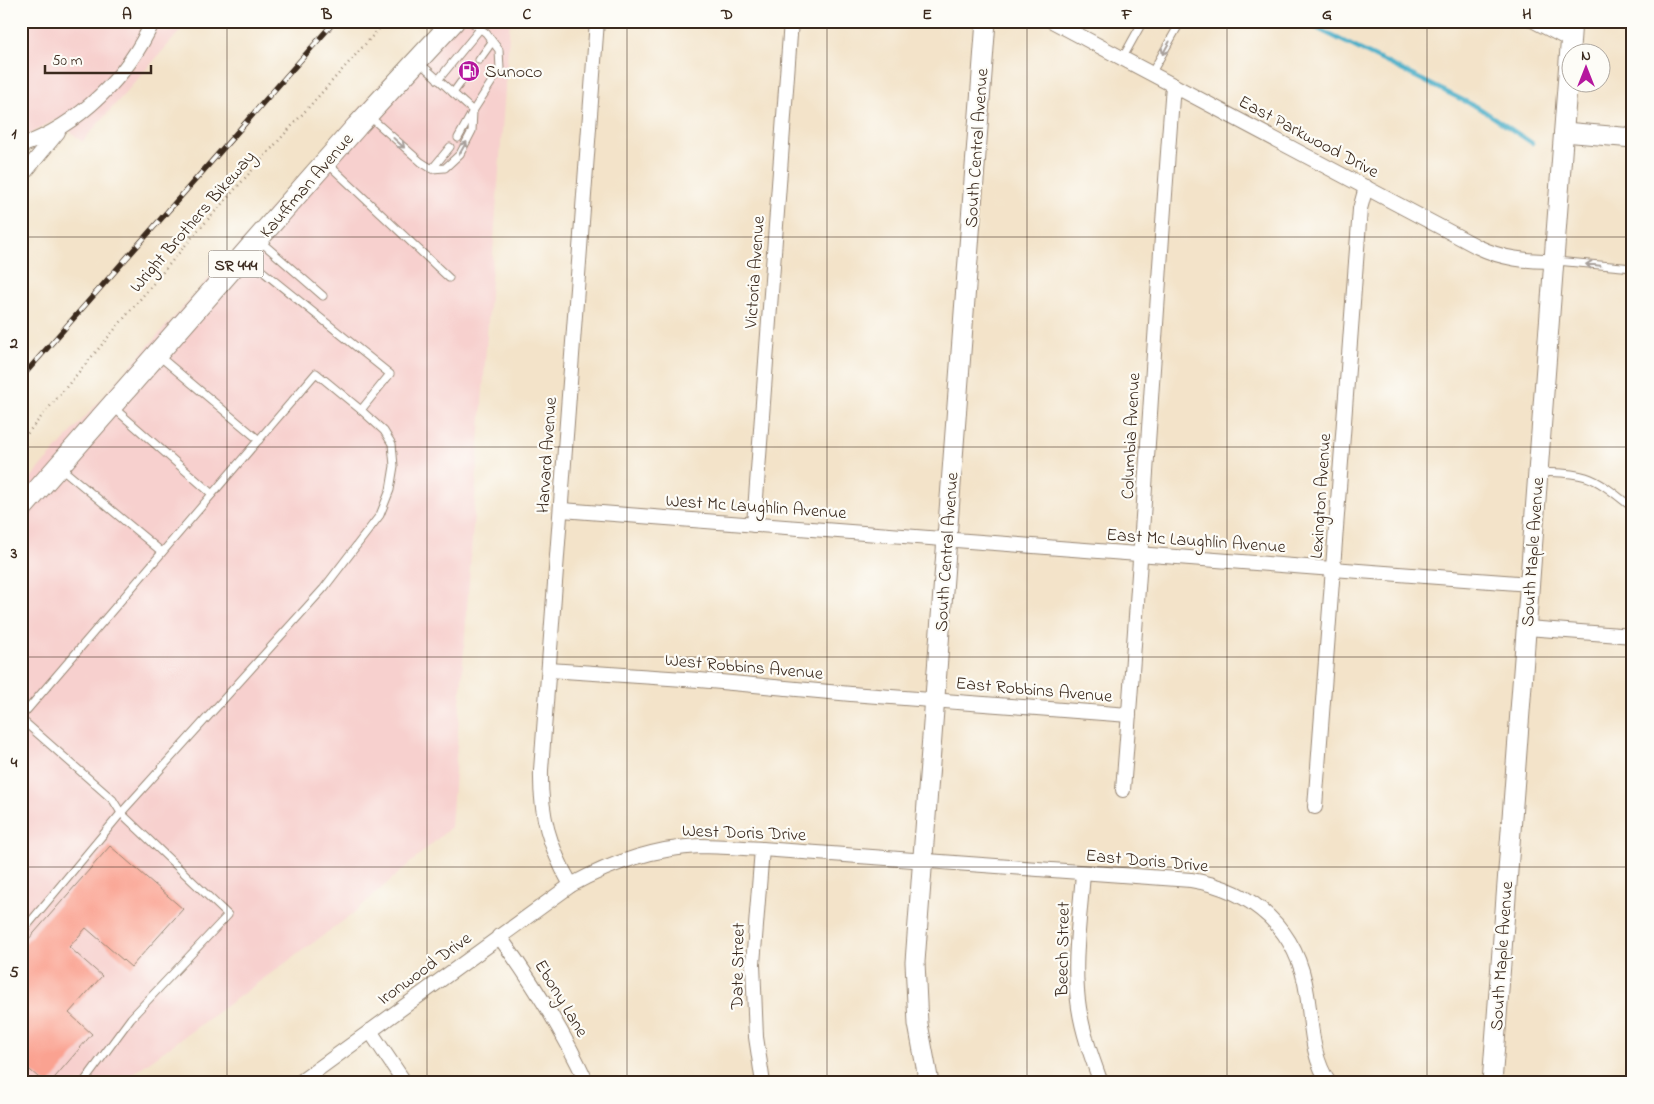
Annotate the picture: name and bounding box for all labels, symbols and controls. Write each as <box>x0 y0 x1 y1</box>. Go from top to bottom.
text: A <box>122 3 132 27</box>
text: B <box>321 3 333 27</box>
text: C <box>523 3 532 27</box>
text: D <box>720 3 733 27</box>
text: E <box>922 3 932 27</box>
text: F <box>1121 3 1133 27</box>
text: G <box>1322 3 1332 27</box>
text: H <box>1522 3 1532 27</box>
one-way arrow <box>1161 40 1171 55</box>
scale bar <box>45 42 151 74</box>
north arrow <box>1562 42 1612 92</box>
text: N <box>1581 46 1591 67</box>
text: 50 m <box>52 50 83 72</box>
fuel station icon: Sunoco <box>457 59 481 83</box>
place label: Sunoco <box>485 60 542 86</box>
street label: South Central Avenue <box>959 67 997 229</box>
street label: East Parkwood Drive <box>1233 90 1384 186</box>
text: 1 <box>11 122 17 146</box>
street label: Kauffman Avenue <box>254 127 361 245</box>
one-way arrow <box>393 137 406 149</box>
one-way arrow <box>458 142 468 156</box>
street label: Wright Brothers Bikeway <box>124 145 263 300</box>
street label: Victoria Avenue <box>739 214 773 330</box>
road number: SR 444 <box>208 250 264 278</box>
one-way arrow <box>1586 260 1602 269</box>
text: 2 <box>9 332 18 356</box>
street label: Columbia Avenue <box>1116 371 1148 500</box>
street label: Harvard Avenue <box>531 395 565 514</box>
street label: Lexington Avenue <box>1305 432 1340 560</box>
street label: South Central Avenue <box>929 471 967 633</box>
street label: South Maple Avenue <box>1516 476 1552 628</box>
street label: West Mc Laughlin Avenue <box>665 489 848 528</box>
street label: East Mc Laughlin Avenue <box>1105 523 1287 562</box>
text: 3 <box>10 542 18 566</box>
street label: West Robbins Avenue <box>664 648 825 688</box>
street label: East Robbins Avenue <box>954 671 1114 711</box>
text: 4 <box>10 751 18 775</box>
street label: West Doris Drive <box>681 819 807 849</box>
street label: East Doris Drive <box>1084 844 1210 880</box>
street label: South Maple Avenue <box>1485 880 1521 1032</box>
street label: Beech Street <box>1050 901 1078 998</box>
street label: Date Street <box>725 922 753 1011</box>
street label: Ironwood Drive <box>373 926 478 1013</box>
street label: Ebony Lane <box>527 955 594 1044</box>
text: 5 <box>9 961 19 985</box>

